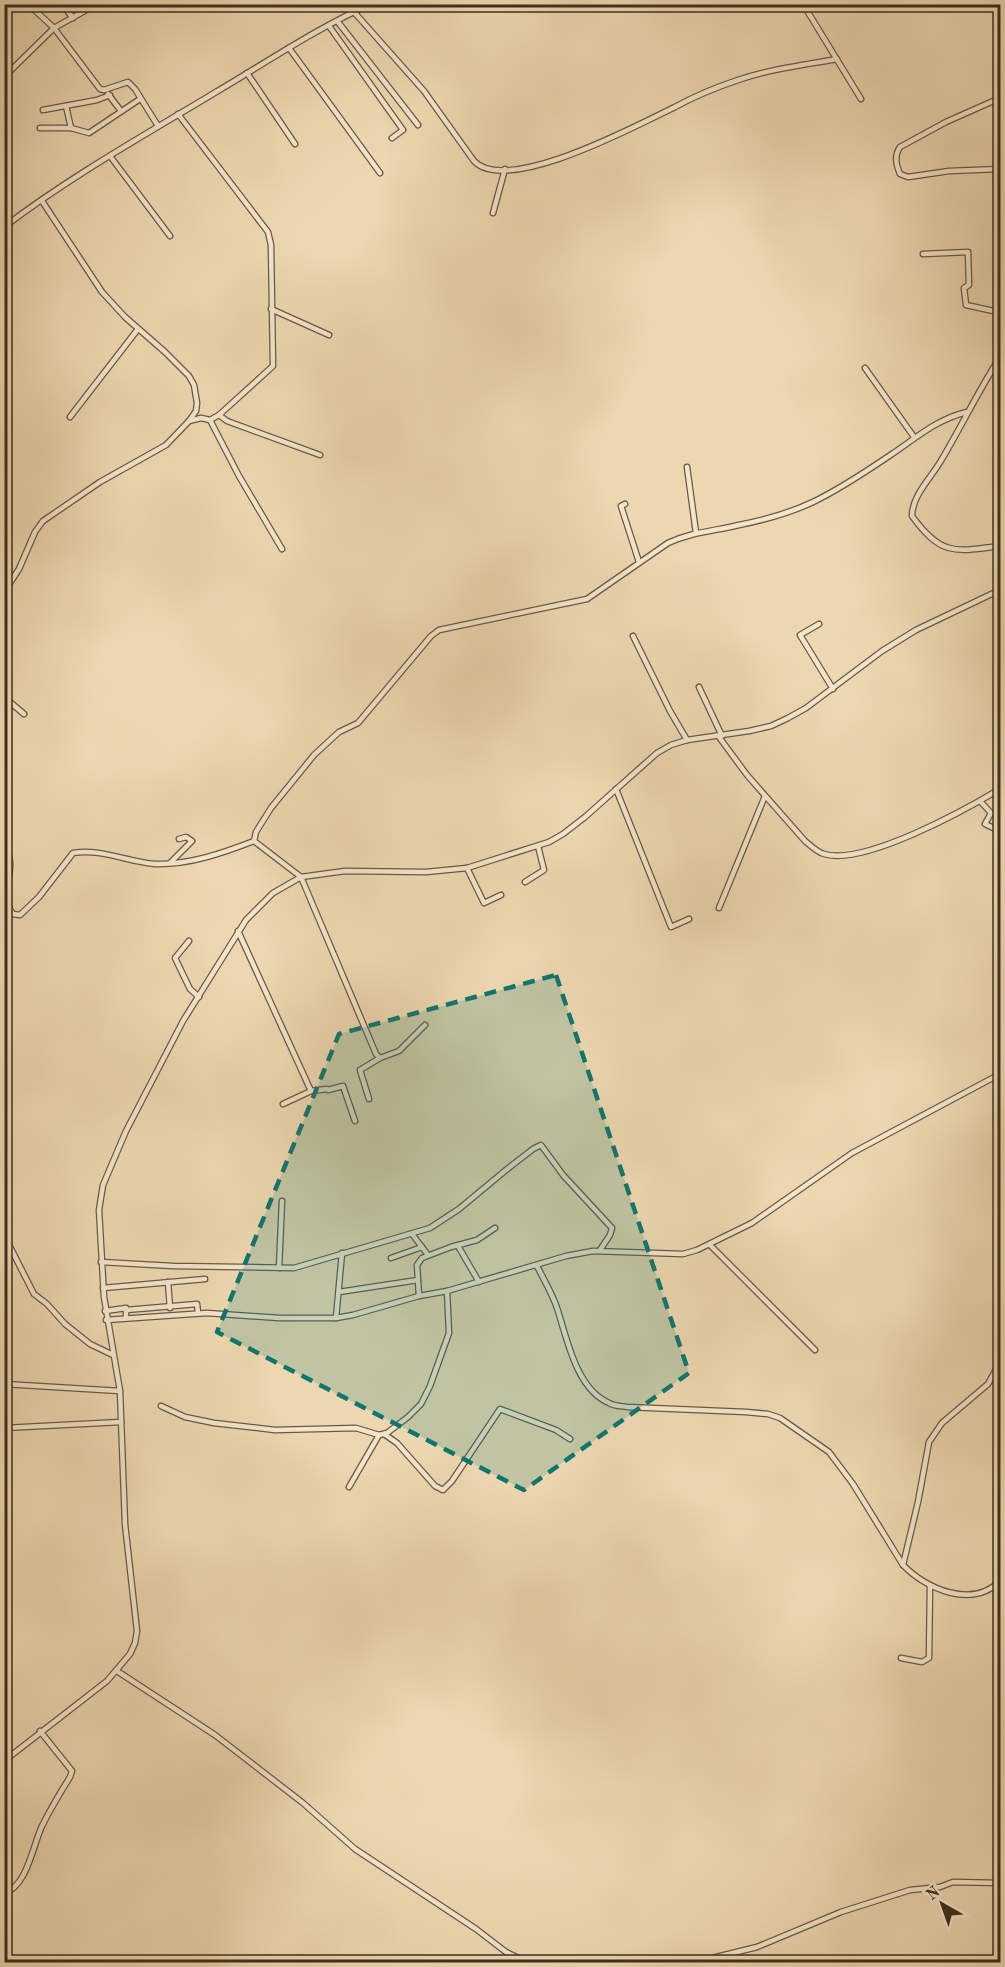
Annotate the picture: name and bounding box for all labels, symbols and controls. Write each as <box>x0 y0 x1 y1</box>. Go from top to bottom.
north arrow <box>912 1874 972 1934</box>
text: N <box>924 1883 944 1904</box>

